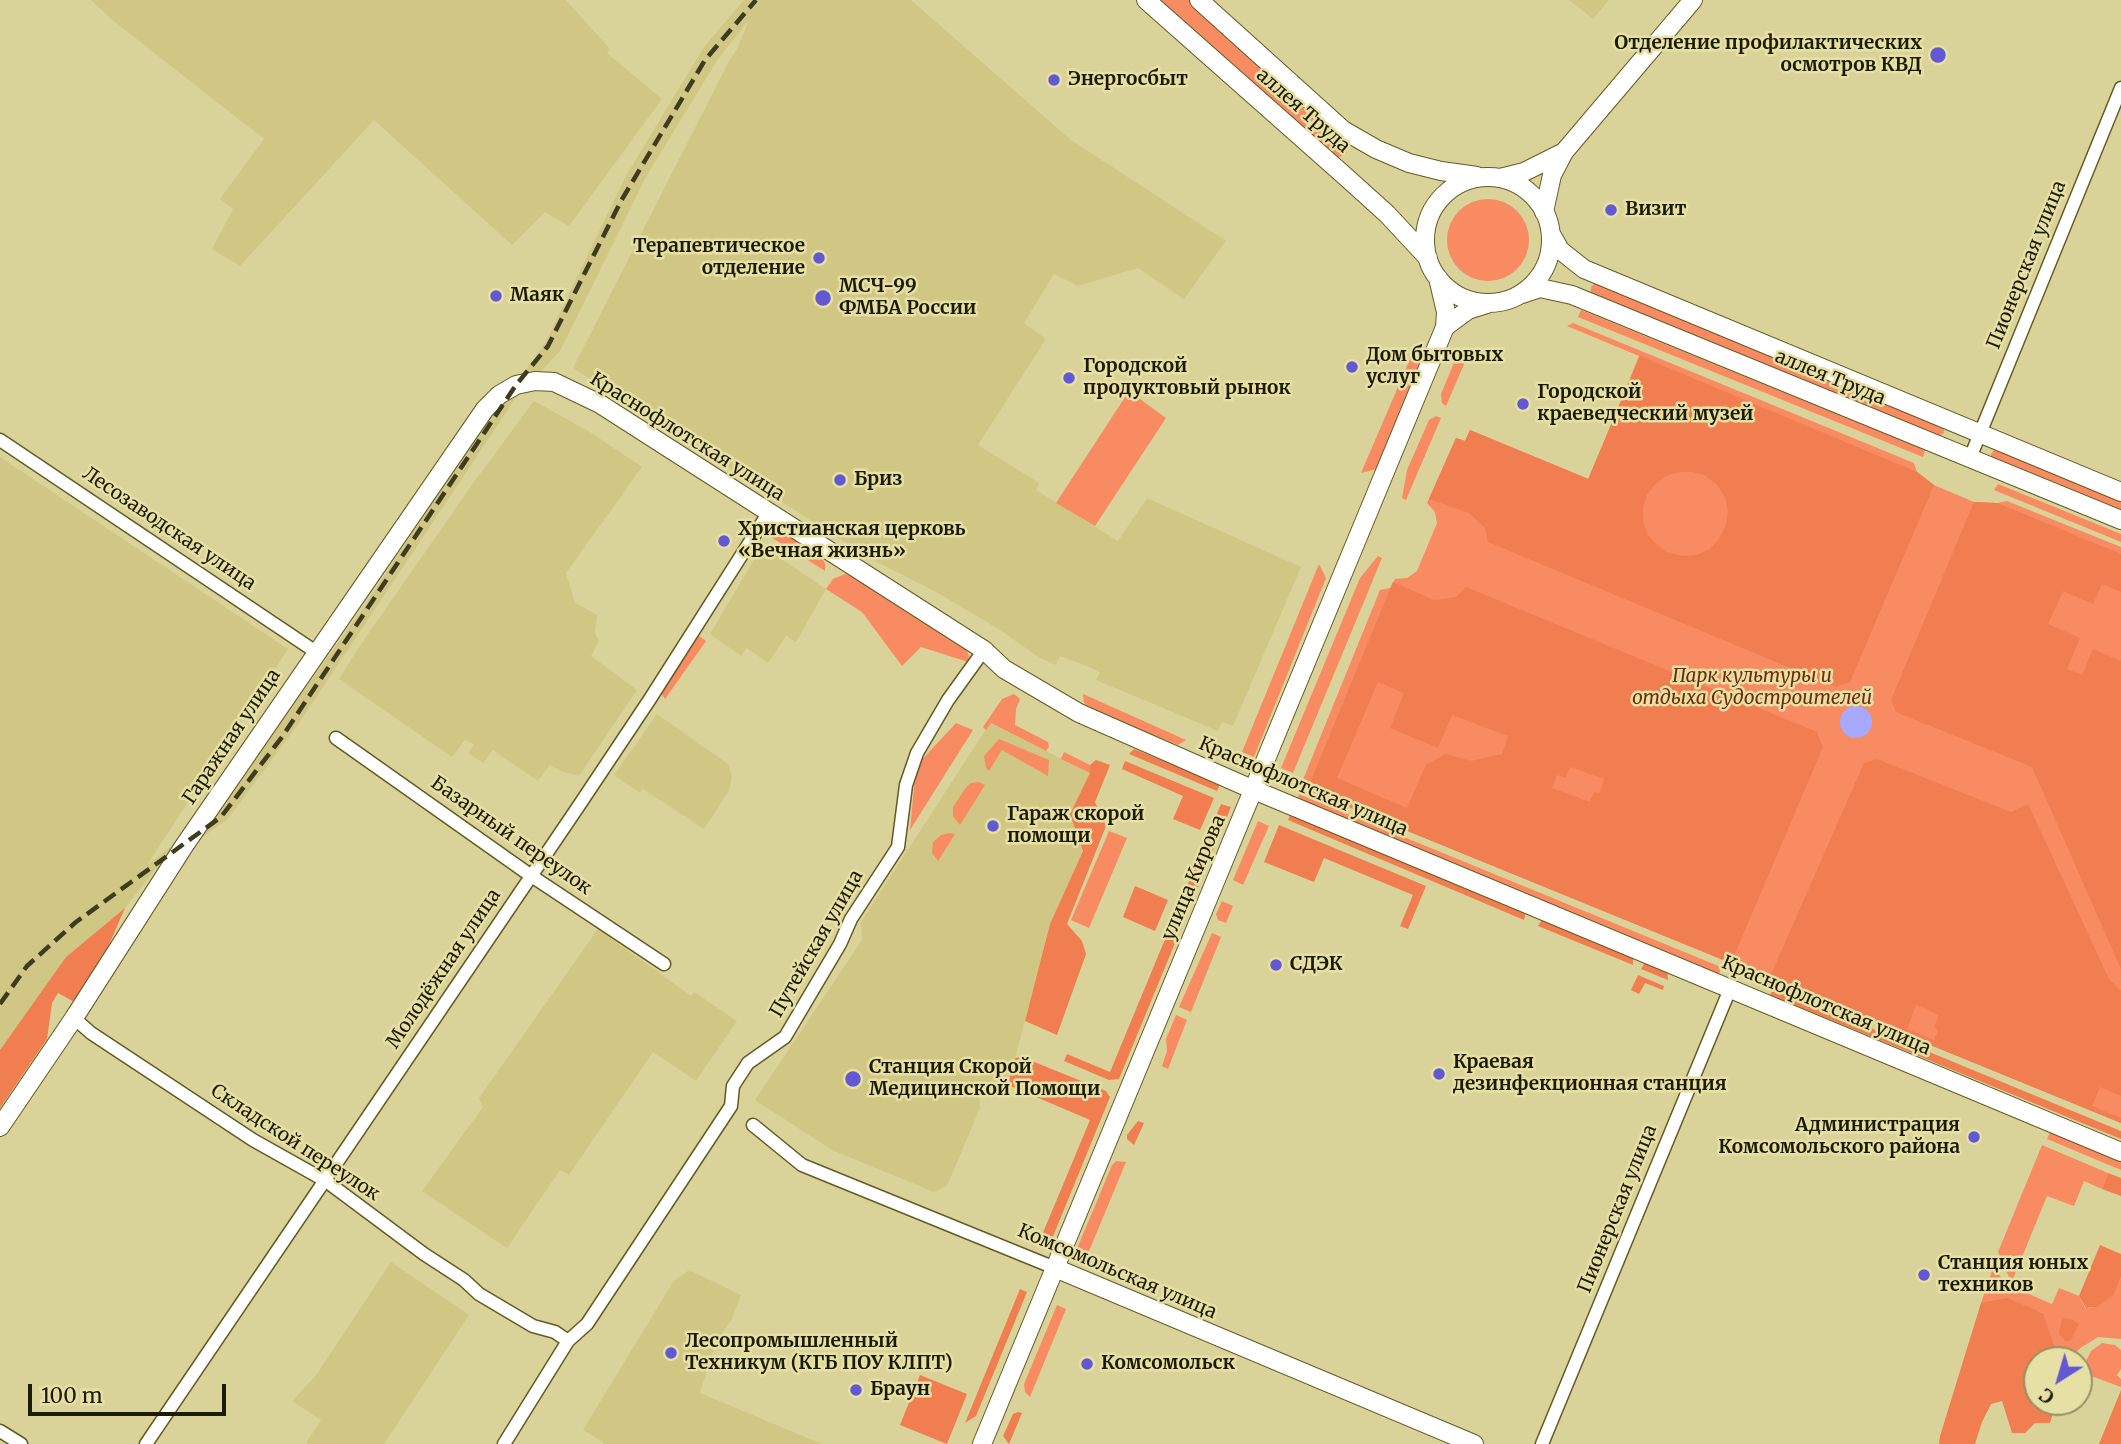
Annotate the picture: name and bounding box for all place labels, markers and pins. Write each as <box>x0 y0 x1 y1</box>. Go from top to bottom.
place label: Отделение профилактических осмотров КВД <box>1614 33 1922 77</box>
marker: Отделение профилактических осмотров КВД <box>1928 45 1948 65</box>
place label: Энергосбыт <box>1068 69 1188 91</box>
marker: Энергосбыт <box>1046 72 1062 88</box>
place label: Визит <box>1625 199 1686 221</box>
marker: Визит <box>1603 202 1619 218</box>
place label: Терапевтическое отделение <box>633 236 805 280</box>
marker: Терапевтическое отделение <box>811 250 827 266</box>
place label: МСЧ-99 ФМБА России <box>839 276 976 320</box>
place label: Маяк <box>510 285 564 307</box>
marker: Маяк <box>488 288 504 304</box>
marker: МСЧ-99 ФМБА России <box>813 288 833 308</box>
place label: Дом бытовых услуг <box>1366 345 1503 389</box>
place label: Городской продуктовый рынок <box>1083 356 1291 400</box>
marker: Дом бытовых услуг <box>1344 359 1360 375</box>
marker: Городской продуктовый рынок <box>1061 370 1077 386</box>
place label: Городской краеведческий музей <box>1537 382 1753 426</box>
marker: Городской краеведческий музей <box>1515 396 1531 412</box>
place label: Бриз <box>854 469 902 491</box>
marker: Бриз <box>832 472 848 488</box>
place label: Христианская церковь «Вечная жизнь» <box>738 519 966 563</box>
marker: Христианская церковь «Вечная жизнь» <box>716 533 732 549</box>
place label: Гараж скорой помощи <box>1007 804 1144 848</box>
marker: Гараж скорой помощи <box>985 818 1001 834</box>
place label: СДЭК <box>1290 954 1343 976</box>
marker: СДЭК <box>1268 957 1284 973</box>
place label: Краевая дезинфекционная станция <box>1453 1052 1727 1096</box>
place label: Станция Скорой Медицинской Помощи <box>869 1057 1100 1101</box>
marker: Краевая дезинфекционная станция <box>1431 1066 1447 1082</box>
marker: Станция Скорой Медицинской Помощи <box>843 1069 863 1089</box>
place label: Администрация Комсомольского района <box>1718 1115 1960 1159</box>
marker: Администрация Комсомольского района <box>1966 1129 1982 1145</box>
place label: Станция юных техников <box>1938 1253 2088 1297</box>
marker: Станция юных техников <box>1916 1267 1932 1283</box>
place label: Лесопромышленный Техникум (КГБ ПОУ КЛПТ) <box>685 1331 953 1375</box>
marker: Лесопромышленный Техникум (КГБ ПОУ КЛПТ) <box>663 1345 679 1361</box>
place label: Комсомольск <box>1101 1353 1235 1375</box>
marker: Комсомольск <box>1079 1356 1095 1372</box>
place label: Браун <box>870 1379 930 1401</box>
marker: Браун <box>848 1382 864 1398</box>

